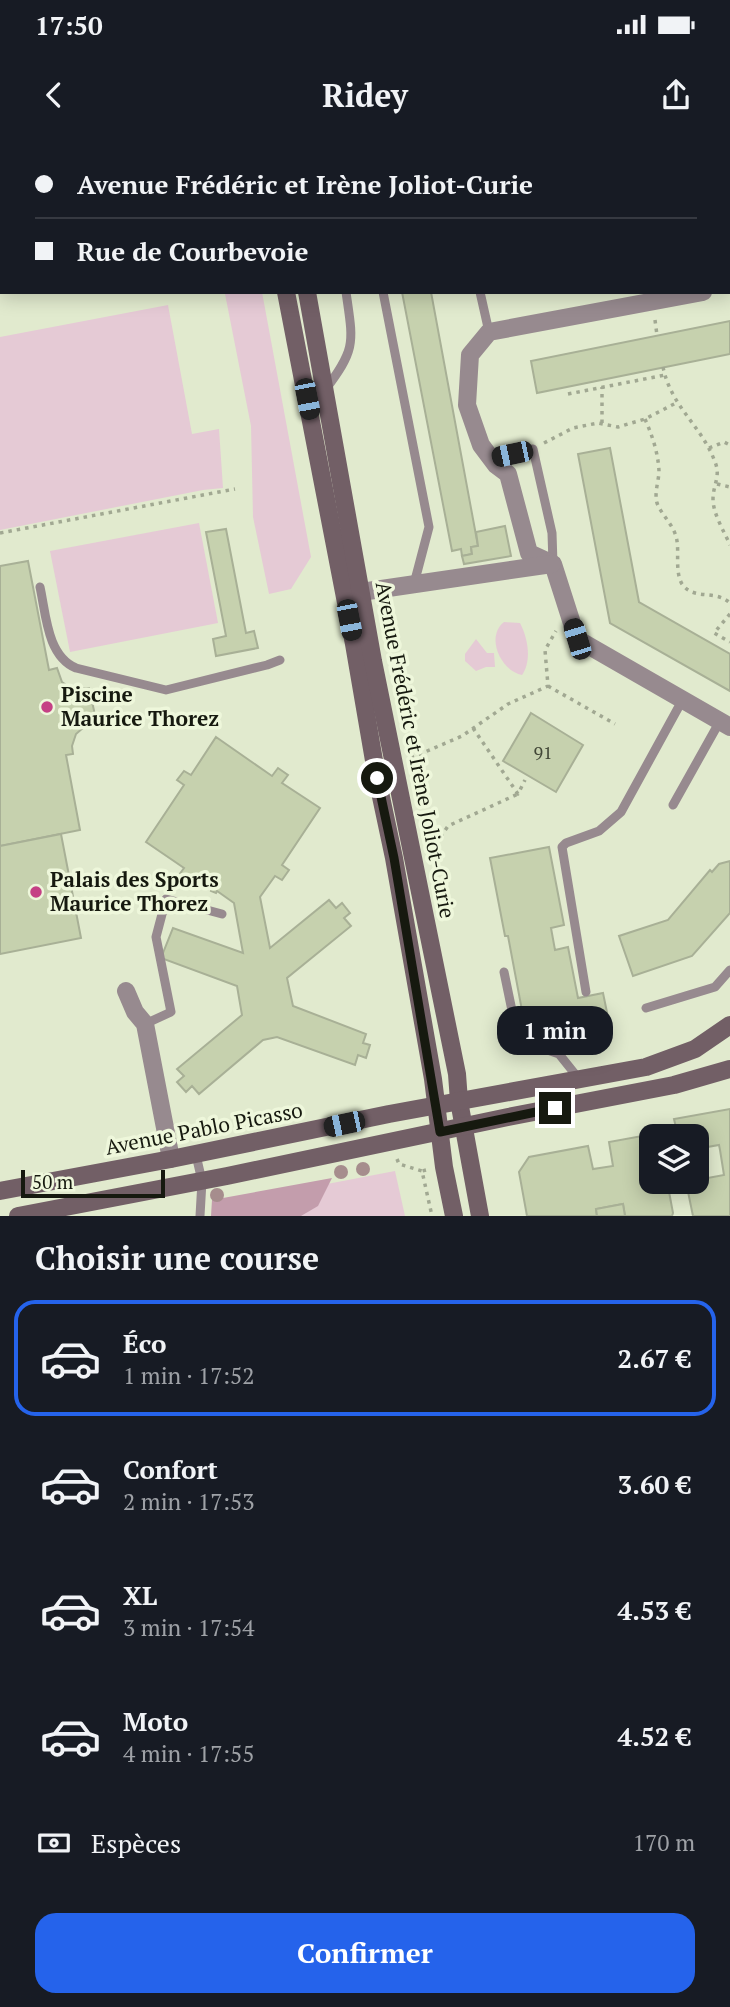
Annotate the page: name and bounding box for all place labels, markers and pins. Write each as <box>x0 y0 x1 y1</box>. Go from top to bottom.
place label: Piscine Maurice Thorez <box>61 680 219 732</box>
marker: Piscine Maurice Thorez <box>39 699 55 715</box>
place label: Palais des Sports Maurice Thorez <box>50 865 219 917</box>
marker: Palais des Sports Maurice Thorez <box>28 884 44 900</box>

